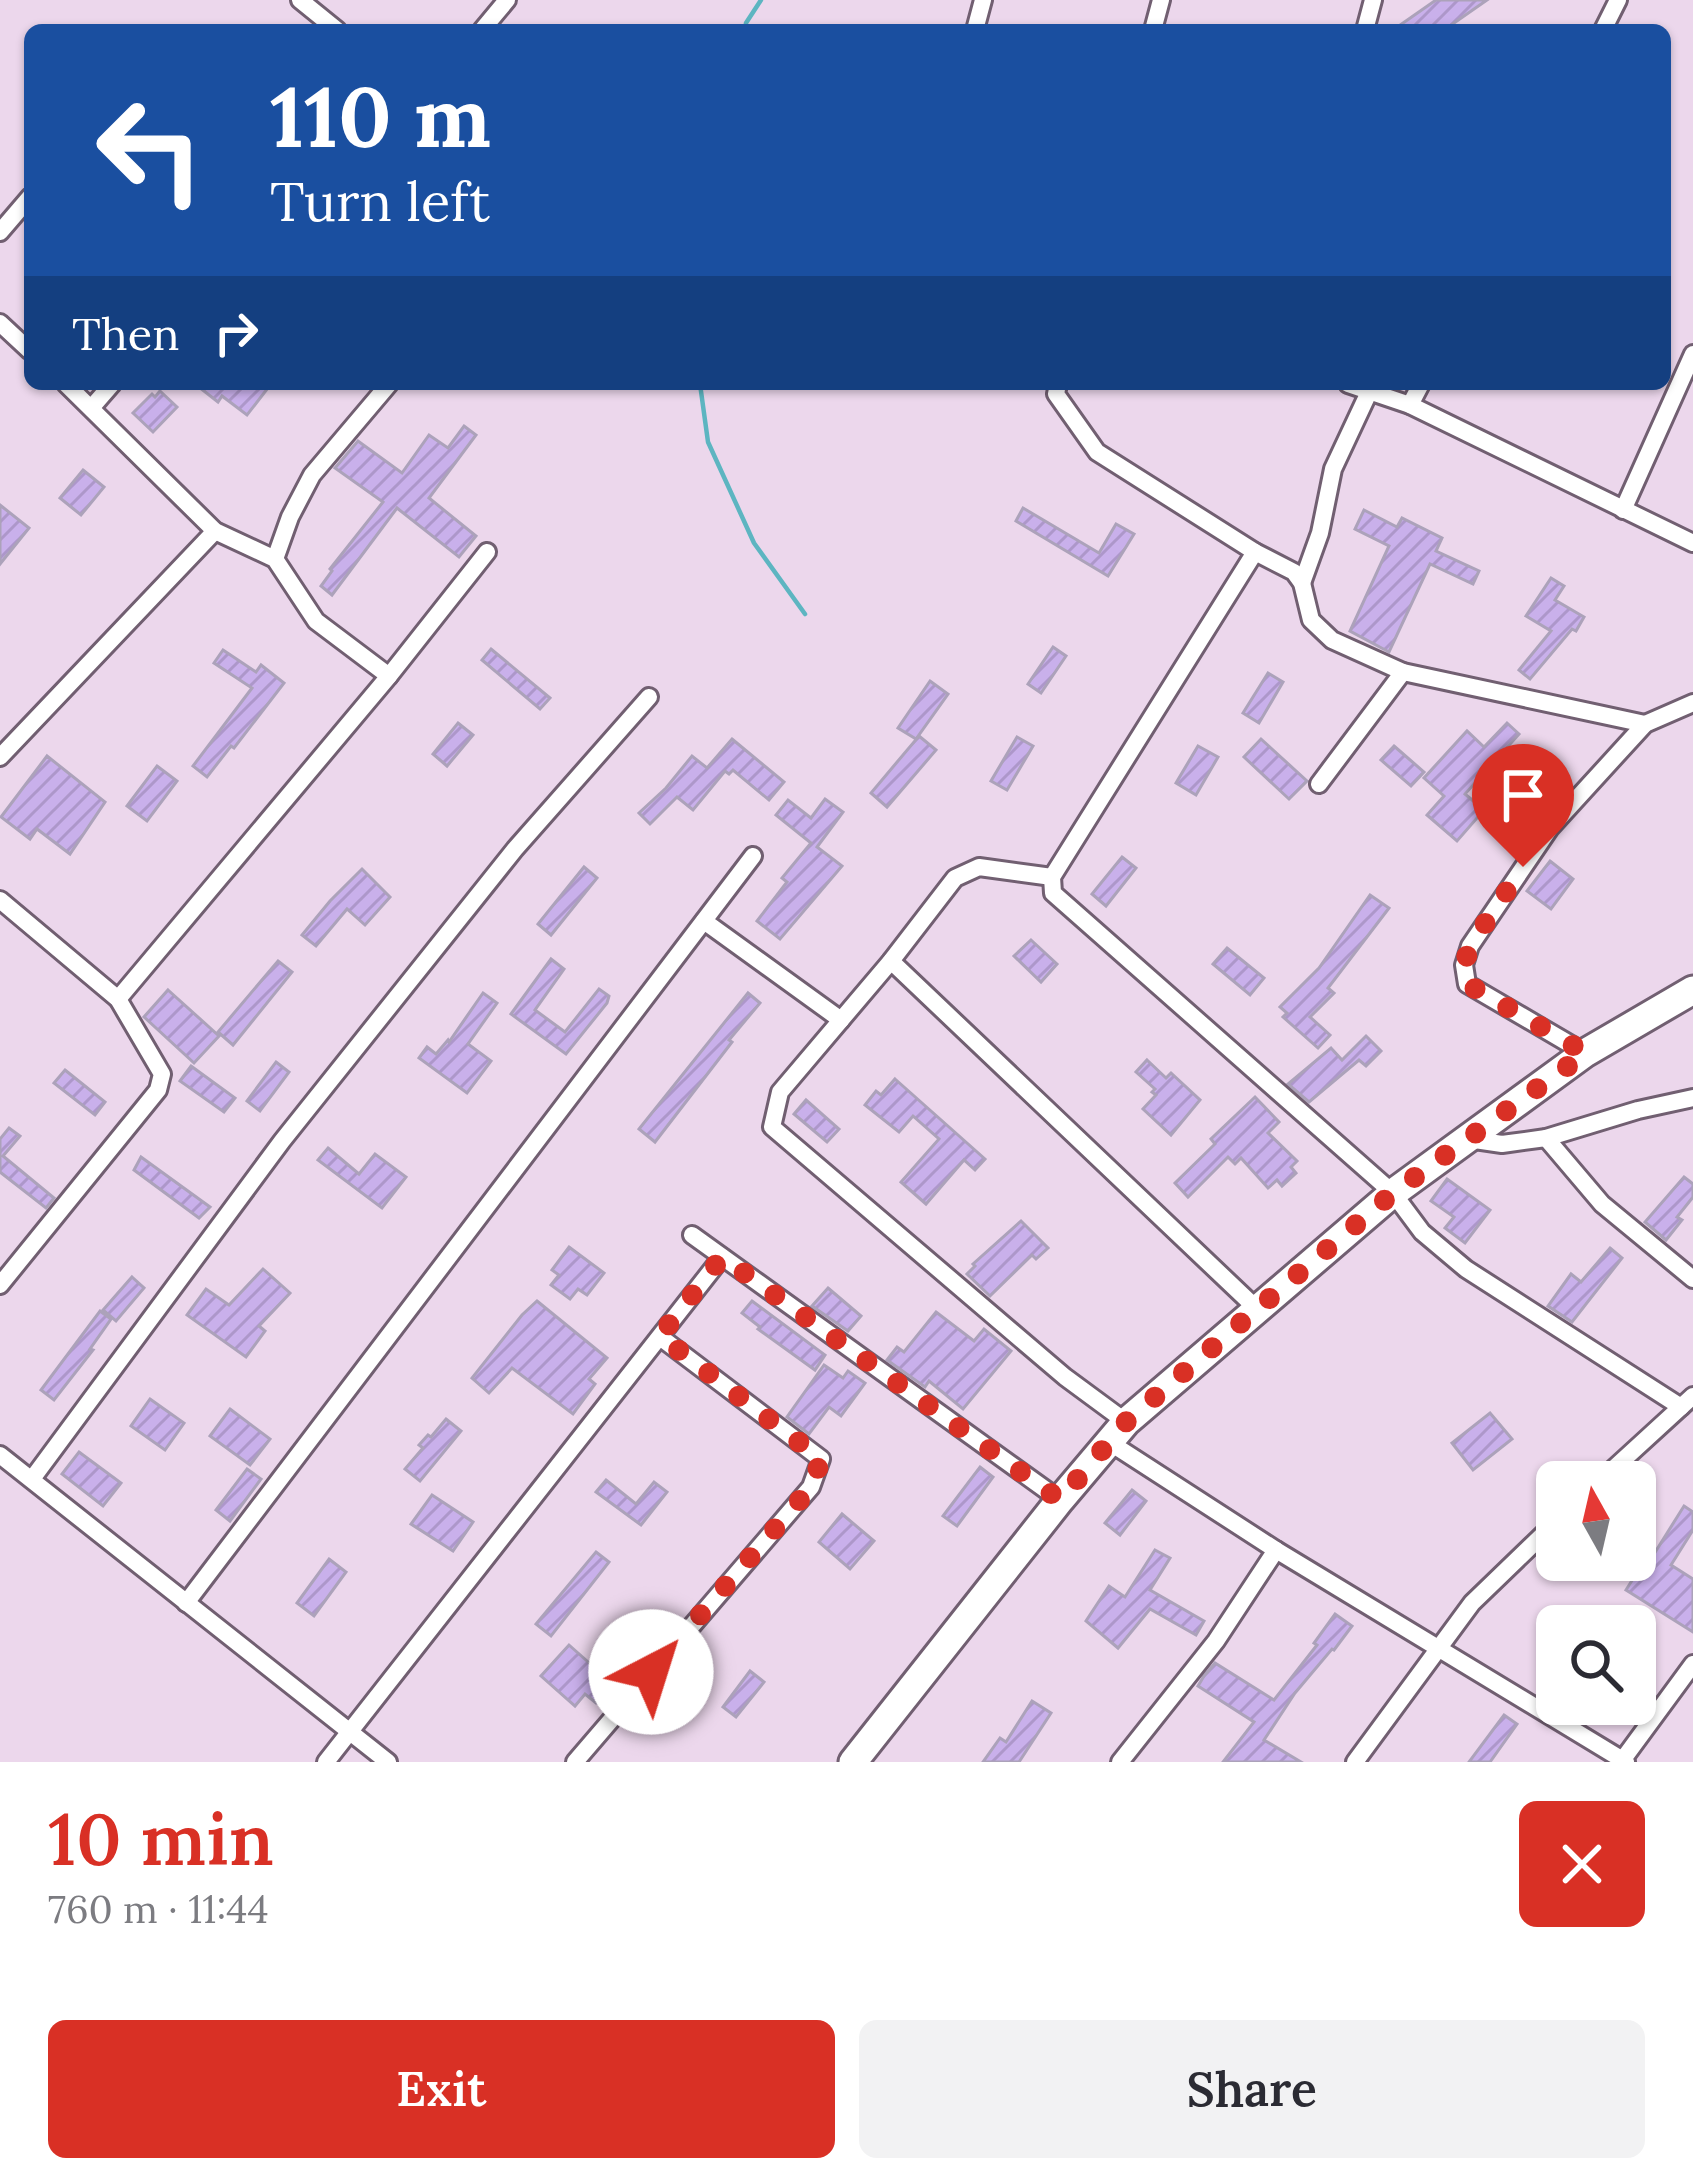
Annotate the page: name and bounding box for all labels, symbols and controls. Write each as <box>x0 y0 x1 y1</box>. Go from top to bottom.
text: 110 m <box>270 62 491 170</box>
icon: left <box>72 72 228 228</box>
text: Turn left <box>270 167 490 236</box>
icon: right <box>203 300 269 366</box>
text: Then <box>72 305 179 362</box>
pin <box>1472 744 1574 867</box>
icon: arrive <box>1490 762 1556 828</box>
north arrow <box>1536 1461 1656 1581</box>
map controls <box>1536 1461 1656 1725</box>
button: search <box>1536 1605 1656 1725</box>
position arrow <box>588 1609 714 1735</box>
text: 10 min <box>48 1793 274 1885</box>
button: close <box>1519 1801 1645 1927</box>
text: 760 m · 11:44 <box>48 1884 269 1934</box>
button: Exit <box>48 2020 835 2158</box>
button: Share <box>859 2020 1645 2158</box>

